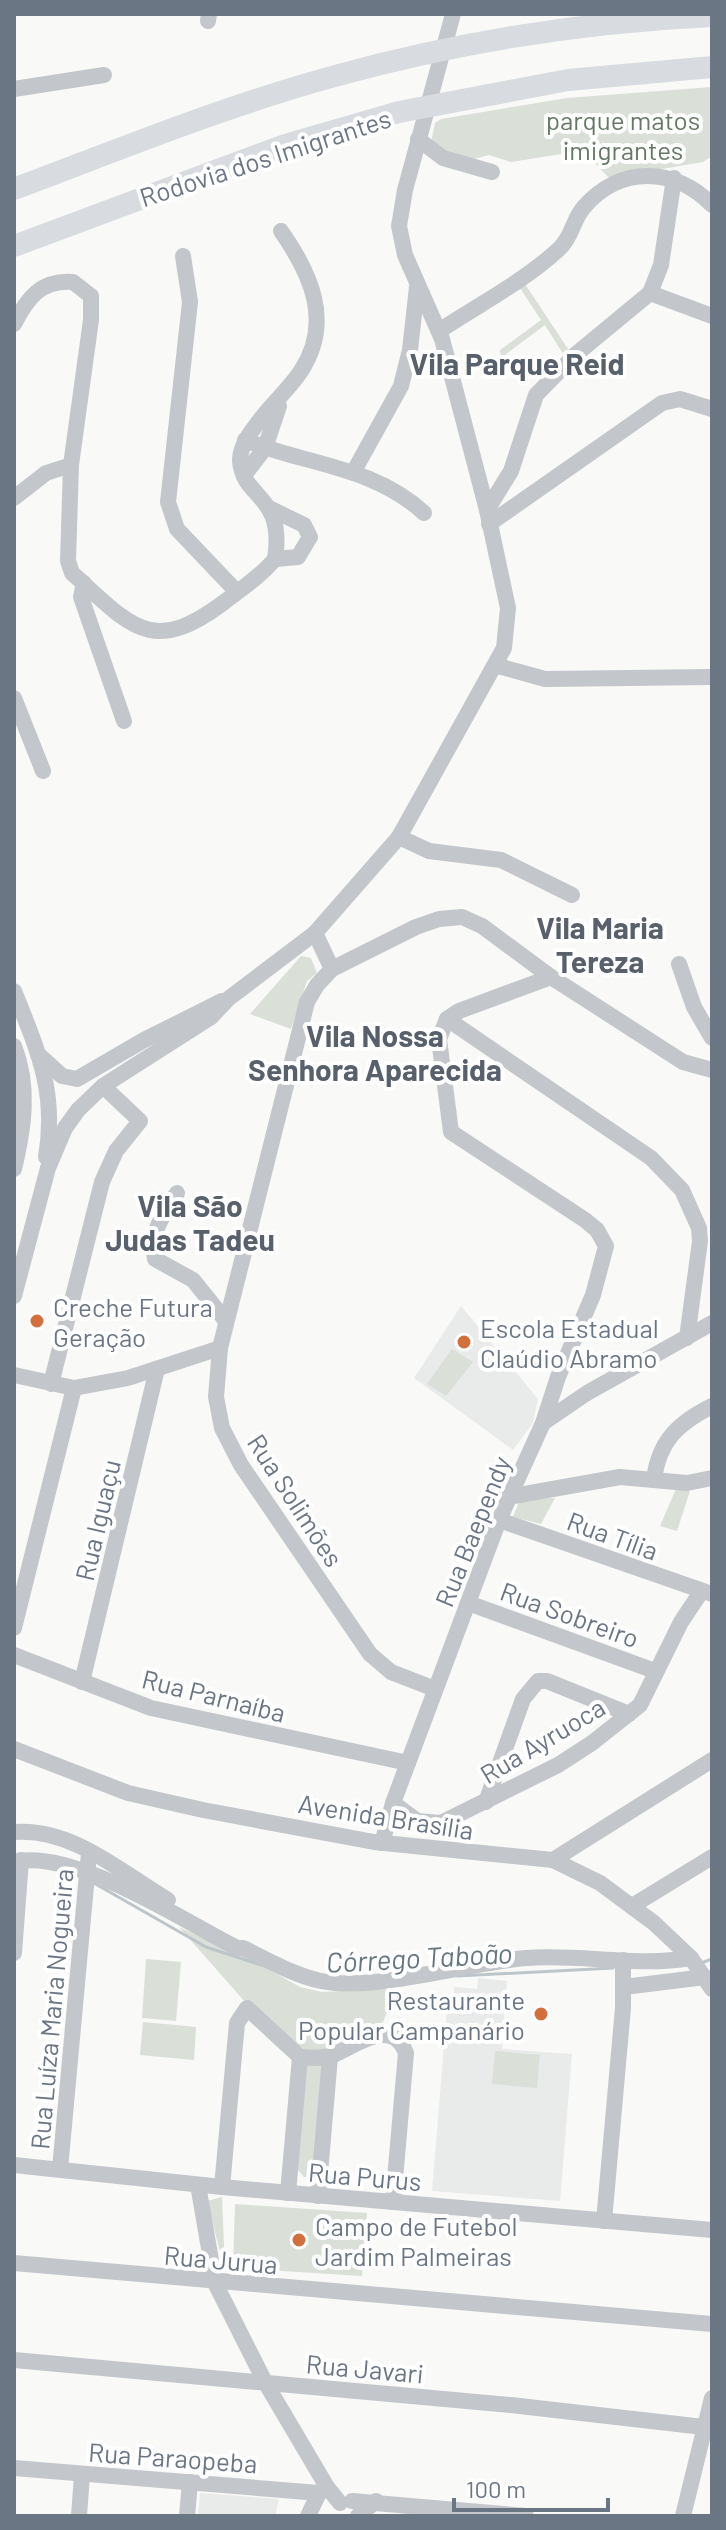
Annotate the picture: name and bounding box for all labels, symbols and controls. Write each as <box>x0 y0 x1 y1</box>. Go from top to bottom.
street label: Rodovia dos Imigrantes <box>136 102 394 212</box>
park label: parque matos imigrantes <box>546 104 700 165</box>
district label: Vila Parque Reid <box>410 345 624 381</box>
district label: Vila Maria Tereza <box>536 909 664 979</box>
district label: Vila Nossa Senhora Aparecida <box>248 1017 502 1087</box>
district label: Vila São Judas Tadeu <box>105 1187 275 1257</box>
place label: Creche Futura Geração <box>53 1291 213 1352</box>
marker: Creche Futura Geração <box>28 1312 46 1330</box>
place label: Escola Estadual Claúdio Abramo <box>480 1312 659 1373</box>
marker: Escola Estadual Claúdio Abramo <box>455 1333 473 1351</box>
street label: Rua Solimões <box>242 1428 350 1572</box>
street label: Rua Baependy <box>428 1451 516 1611</box>
street label: Rua Iguaçu <box>68 1456 126 1584</box>
street label: Rua Tília <box>563 1504 663 1566</box>
street label: Rua Sobreiro <box>496 1575 644 1653</box>
street label: Rua Parnaíba <box>139 1662 289 1728</box>
street label: Rua Ayruoca <box>474 1691 610 1789</box>
street label: Avenida Brasília <box>296 1787 476 1845</box>
street label: Rua Luíza Maria Nogueira <box>23 1867 79 2151</box>
water label: Córrego Taboão <box>325 1935 513 1979</box>
place label: Restaurante Popular Campanário <box>298 1984 525 2045</box>
marker: Restaurante Popular Campanário <box>532 2005 550 2023</box>
street label: Rua Purus <box>307 2156 423 2196</box>
place label: Campo de Futebol Jardim Palmeiras <box>315 2210 518 2271</box>
marker: Campo de Futebol Jardim Palmeiras <box>290 2231 308 2249</box>
street label: Rua Jurua <box>163 2239 279 2279</box>
street label: Rua Javari <box>305 2347 425 2389</box>
street label: Rua Paraopeba <box>87 2436 259 2478</box>
scale bar <box>454 2462 608 2512</box>
text: 100 m <box>466 2474 526 2503</box>

